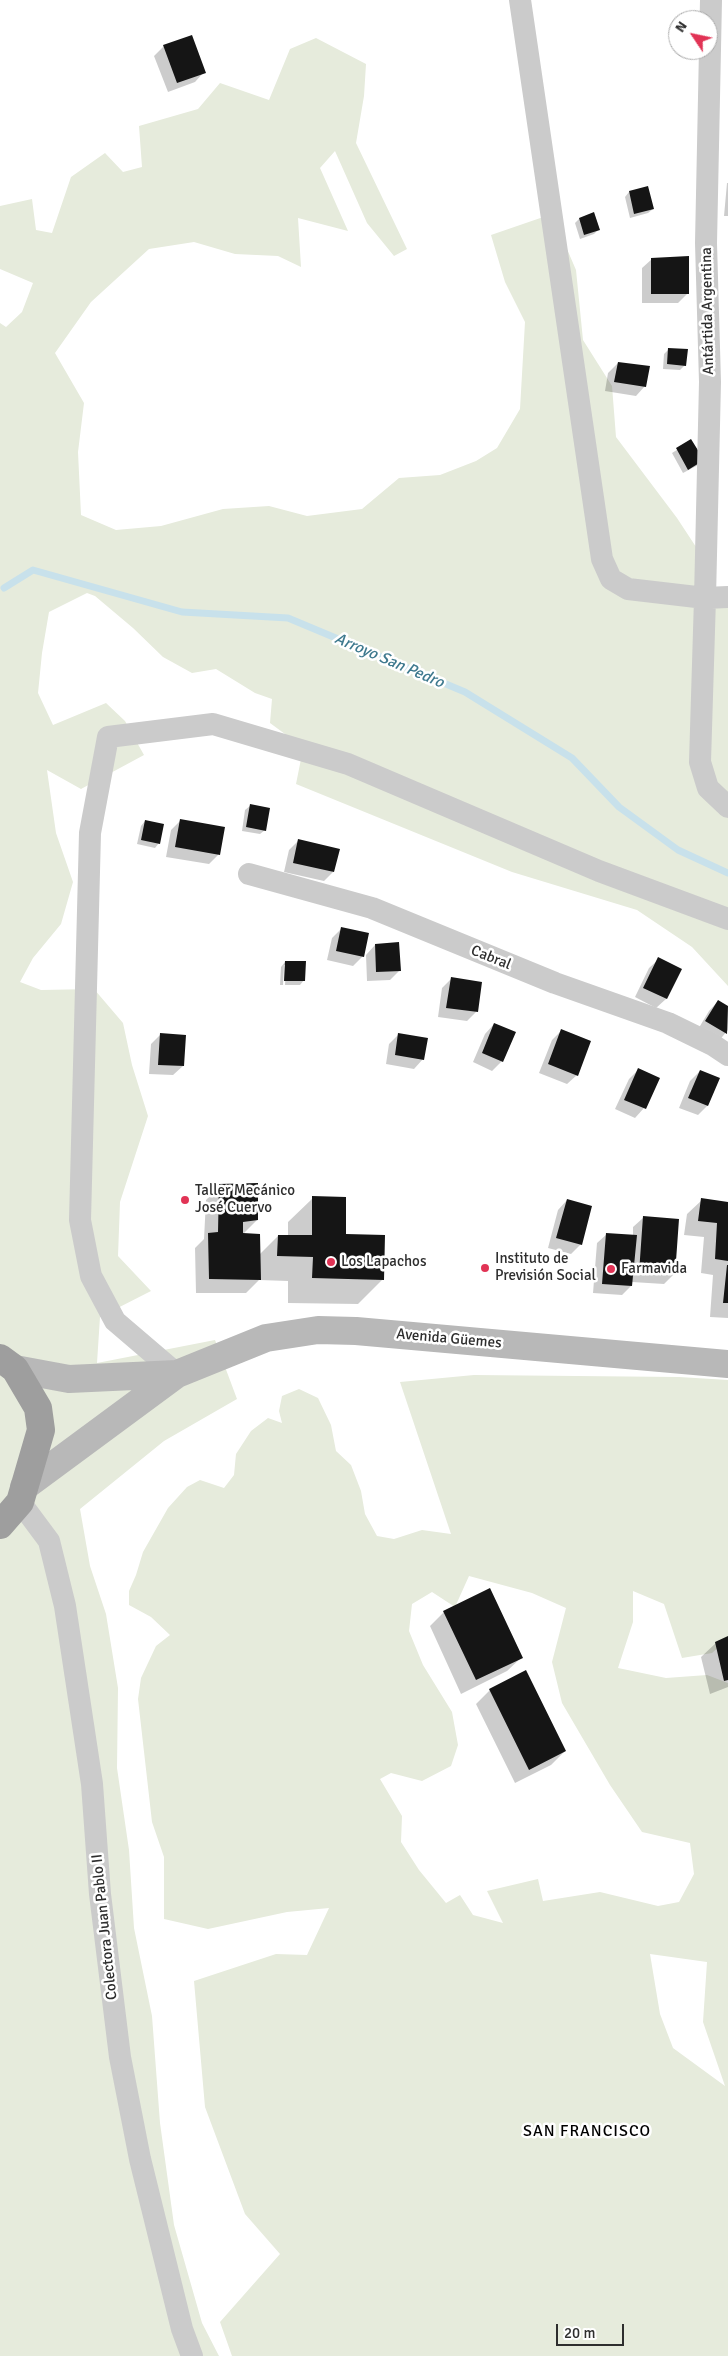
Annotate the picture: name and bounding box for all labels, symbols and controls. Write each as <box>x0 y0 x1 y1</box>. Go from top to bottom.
north arrow <box>668 10 718 60</box>
text: N <box>671 18 691 36</box>
street label: Antártida Argentina <box>698 247 718 375</box>
water label: Arroyo San Pedro <box>332 629 446 693</box>
street label: Cabral <box>468 942 514 974</box>
place label: Taller Mecánico José Cuervo <box>195 1182 295 1217</box>
marker: Taller Mecánico José Cuervo <box>179 1194 191 1206</box>
place label: Instituto de Previsión Social <box>495 1250 596 1285</box>
place label: Los Lapachos <box>341 1253 426 1271</box>
marker: Los Lapachos <box>325 1256 337 1268</box>
place label: Farmavida <box>621 1260 687 1278</box>
marker: Instituto de Previsión Social <box>479 1262 491 1274</box>
marker: Farmavida <box>605 1263 617 1275</box>
street label: Avenida Güemes <box>396 1325 502 1353</box>
street label: Colectora Juan Pablo II <box>88 1853 122 2001</box>
district label: SAN FRANCISCO <box>521 2122 653 2142</box>
scale bar <box>558 2314 626 2346</box>
text: 20 m <box>564 2324 595 2342</box>

